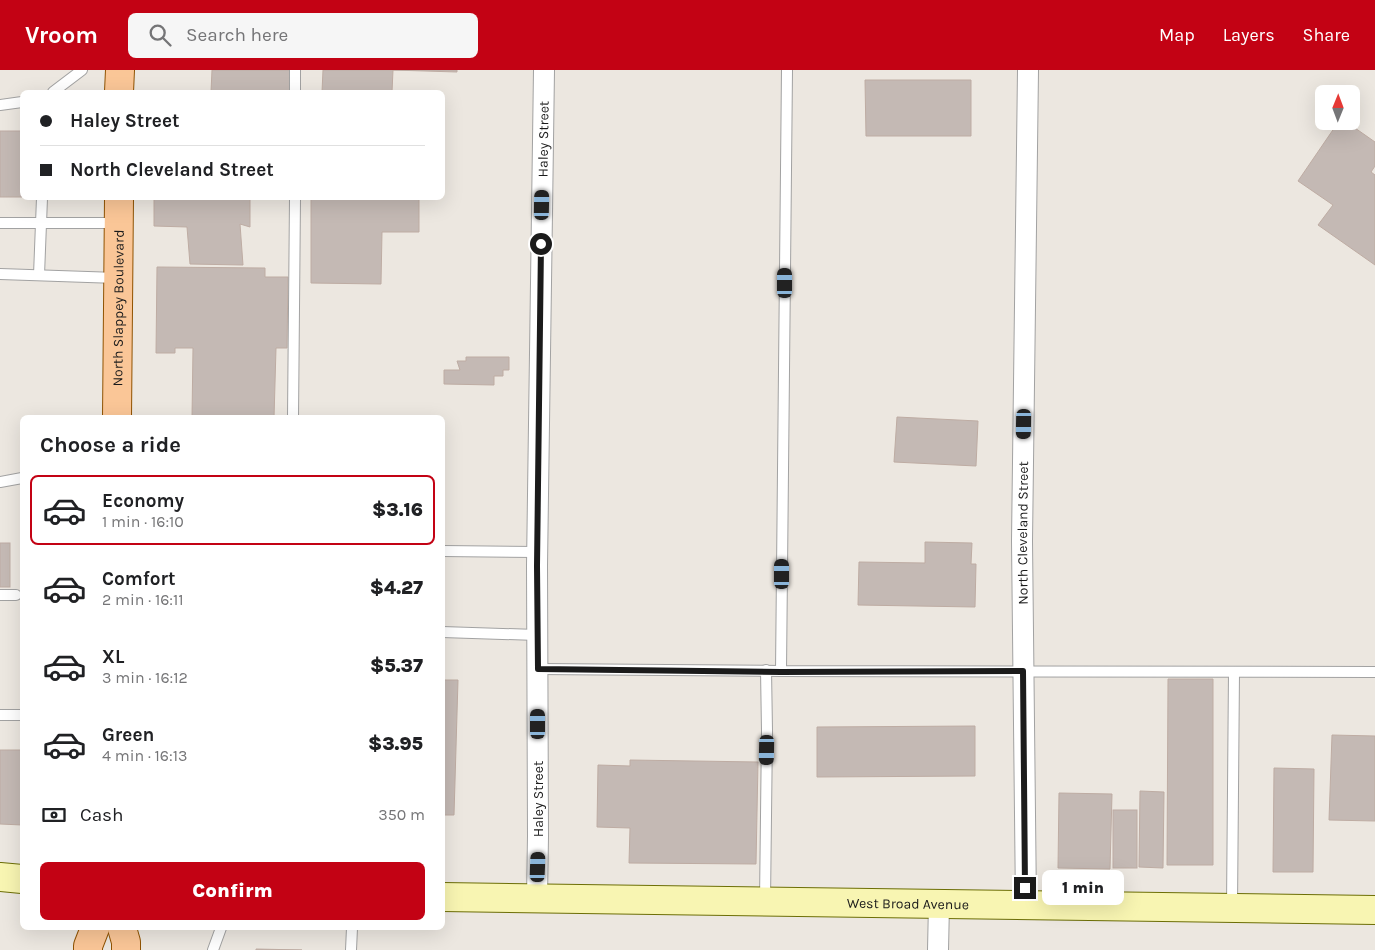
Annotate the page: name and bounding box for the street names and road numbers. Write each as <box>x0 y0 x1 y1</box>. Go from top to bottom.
street label: Haley Street <box>534 101 552 177</box>
street label: North Slappey Boulevard <box>109 229 127 387</box>
street label: North Cleveland Street <box>1013 461 1032 605</box>
street label: Haley Street <box>530 761 547 837</box>
street label: West Broad Avenue <box>847 894 969 913</box>

